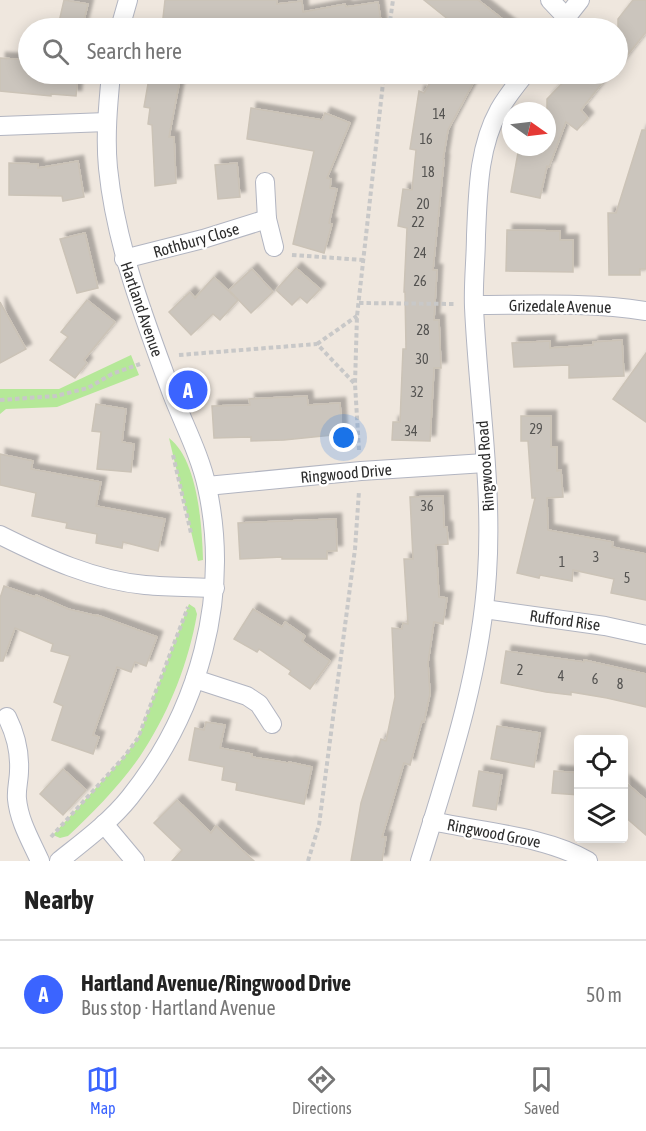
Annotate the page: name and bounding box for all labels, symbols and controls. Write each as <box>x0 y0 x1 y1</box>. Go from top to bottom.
search box <box>18 18 628 84</box>
icon: search <box>39 35 72 68</box>
text: Search here <box>87 38 182 64</box>
north arrow <box>502 102 556 156</box>
house number: 14 <box>432 106 446 122</box>
house number: 16 <box>419 131 433 147</box>
house number: 18 <box>421 164 435 180</box>
house number: 20 <box>416 196 430 212</box>
house number: 22 <box>411 214 425 230</box>
street label: Rothbury Close <box>151 219 241 262</box>
house number: 24 <box>413 245 427 261</box>
street label: Hartland Avenue <box>117 259 167 359</box>
house number: 26 <box>413 273 427 289</box>
street label: Grizedale Avenue <box>509 296 611 316</box>
house number: 28 <box>416 322 430 338</box>
house number: 30 <box>415 351 429 367</box>
pin: A <box>168 368 207 412</box>
house number: 32 <box>410 384 424 400</box>
street label: Ringwood Road <box>473 420 498 512</box>
house number: 29 <box>529 421 543 437</box>
your location <box>329 423 358 452</box>
house number: 34 <box>404 423 418 439</box>
street label: Ringwood Drive <box>300 460 392 487</box>
house number: 36 <box>420 498 434 514</box>
house number: 3 <box>593 549 599 565</box>
house number: 1 <box>559 554 565 570</box>
house number: 5 <box>624 570 630 586</box>
street label: Rufford Rise <box>529 606 601 634</box>
house number: 2 <box>517 662 523 678</box>
house number: 4 <box>558 668 565 684</box>
house number: 6 <box>592 671 599 687</box>
house number: 8 <box>617 676 624 692</box>
map controls <box>574 735 628 843</box>
button: locate <box>574 735 628 789</box>
button: layers <box>574 789 628 843</box>
street label: Ringwood Grove <box>446 815 542 852</box>
text: Nearby <box>24 885 94 915</box>
text: Hartland Avenue/Ringwood Drive <box>81 970 351 996</box>
text: A <box>39 983 48 1006</box>
text: 50 m <box>586 983 622 1006</box>
text: Bus stop · Hartland Avenue <box>81 996 275 1019</box>
tab: Map <box>86 1063 119 1117</box>
tab: Directions <box>292 1063 352 1117</box>
tab: Saved <box>524 1063 560 1117</box>

